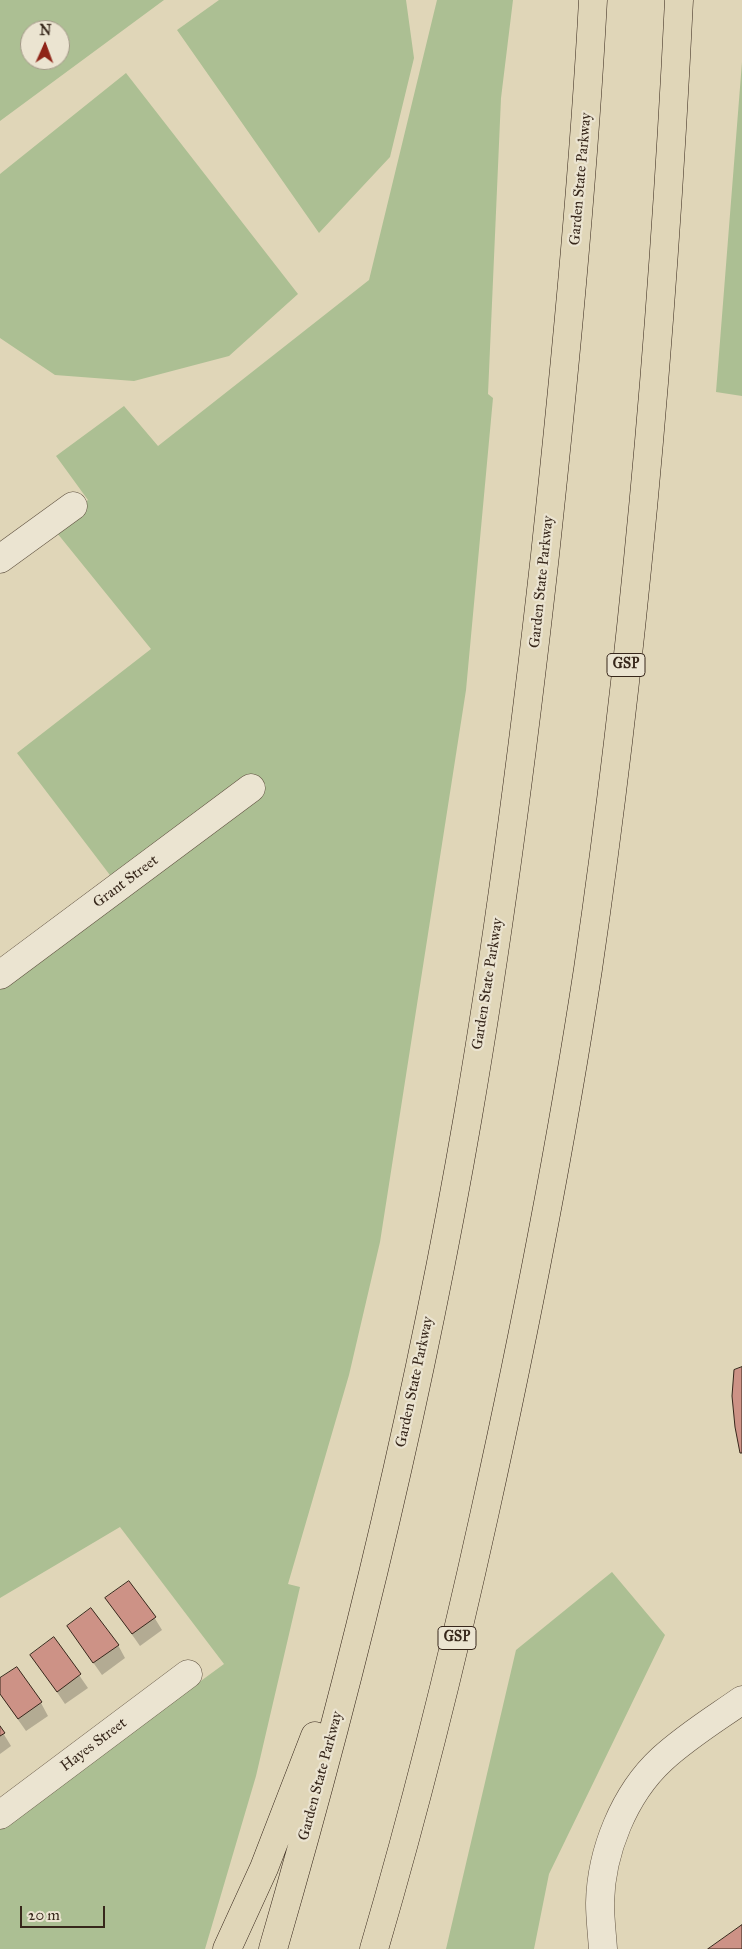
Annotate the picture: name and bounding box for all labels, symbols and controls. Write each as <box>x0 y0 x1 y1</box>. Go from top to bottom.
north arrow <box>20 20 70 70</box>
text: N <box>39 22 52 39</box>
street label: Garden State Parkway <box>566 112 596 246</box>
street label: Garden State Parkway <box>526 515 558 649</box>
road number: GSP <box>607 654 645 676</box>
street label: Grant Street <box>90 852 162 912</box>
street label: Garden State Parkway <box>469 917 507 1051</box>
street label: Garden State Parkway <box>392 1315 438 1449</box>
road number: GSP <box>438 1626 476 1650</box>
street label: Garden State Parkway <box>295 1709 347 1843</box>
street label: Hayes Street <box>57 1714 131 1776</box>
scale bar <box>22 1896 108 1928</box>
text: 20 m <box>28 1906 60 1924</box>

